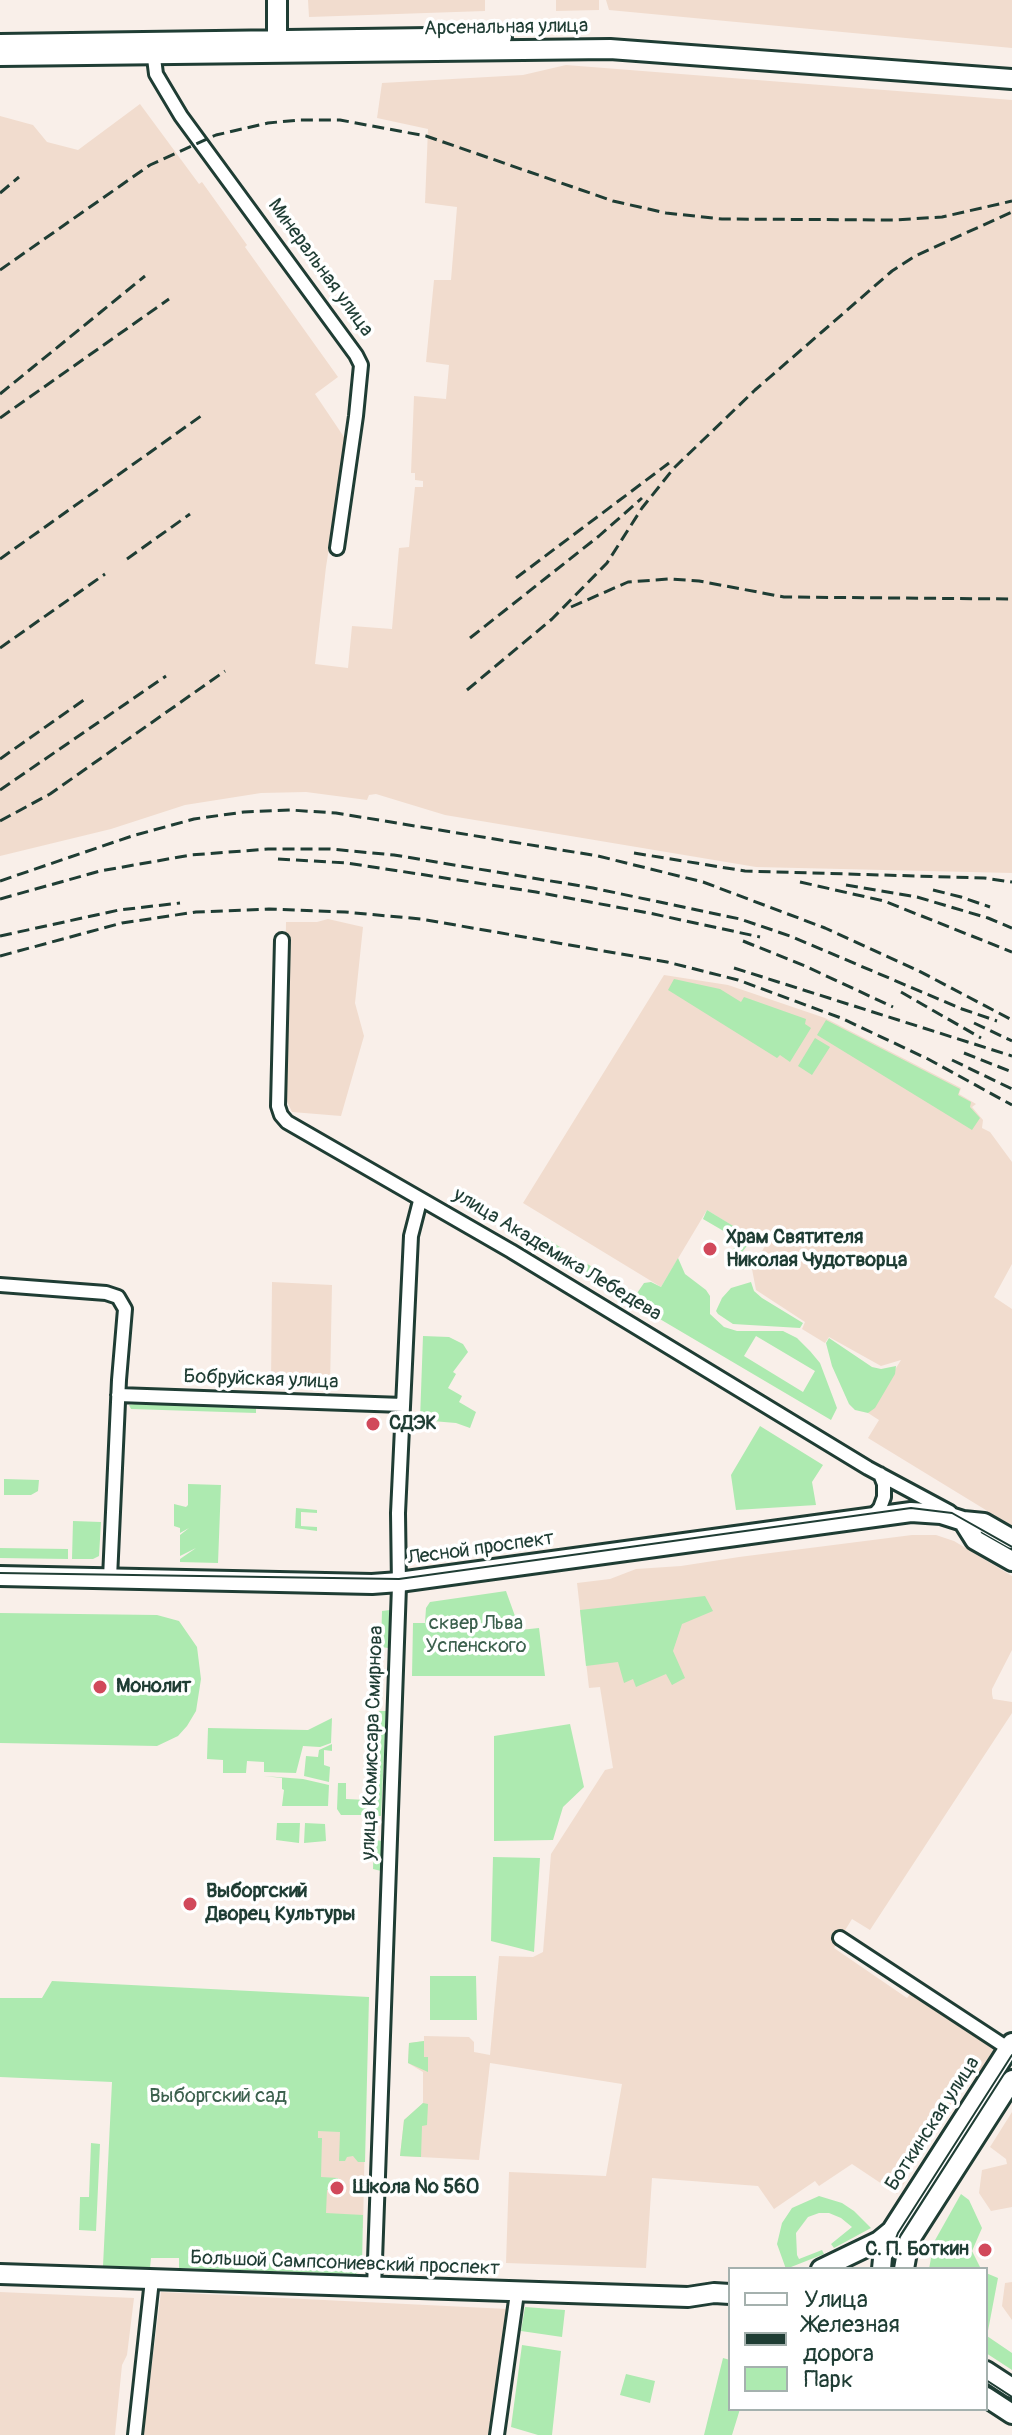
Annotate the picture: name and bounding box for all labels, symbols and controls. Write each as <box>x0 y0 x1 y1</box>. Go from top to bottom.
street label: Арсенальная улица <box>424 15 588 41</box>
street label: Минеральная улица <box>262 194 378 342</box>
street label: улица Академика Лебедева <box>448 1183 666 1327</box>
place label: Храм Святителя Николая Чудотворца <box>726 1226 907 1273</box>
marker: Храм Святителя Николая Чудотворца <box>701 1240 719 1258</box>
street label: Бобруйская улица <box>183 1365 339 1395</box>
place label: СДЭК <box>389 1412 437 1436</box>
marker: СДЭК <box>364 1415 382 1433</box>
street label: Лесной проспект <box>406 1527 556 1571</box>
park label: сквер Льва Успенского <box>426 1612 526 1659</box>
street label: улица Комиссара Смирнова <box>357 1625 389 1861</box>
place label: Монолит <box>116 1675 191 1699</box>
marker: Монолит <box>91 1678 109 1696</box>
place label: Выборгский Дворец Культуры <box>206 1880 355 1927</box>
marker: Выборгский Дворец Культуры <box>181 1895 199 1913</box>
street label: Боткинская улица <box>881 2052 985 2196</box>
park label: Выборгский сад <box>149 2085 287 2109</box>
place label: Школа № 560 <box>353 2176 479 2200</box>
marker: Школа № 560 <box>328 2179 346 2197</box>
place label: С. П. Боткин <box>865 2238 969 2262</box>
marker: С. П. Боткин <box>976 2241 994 2259</box>
street label: Большой Сампсониевский проспект <box>190 2247 500 2281</box>
legend <box>728 2267 988 2411</box>
text: Улица <box>804 2285 868 2314</box>
text: Железная дорога <box>803 2310 900 2368</box>
text: Парк <box>804 2365 853 2394</box>

